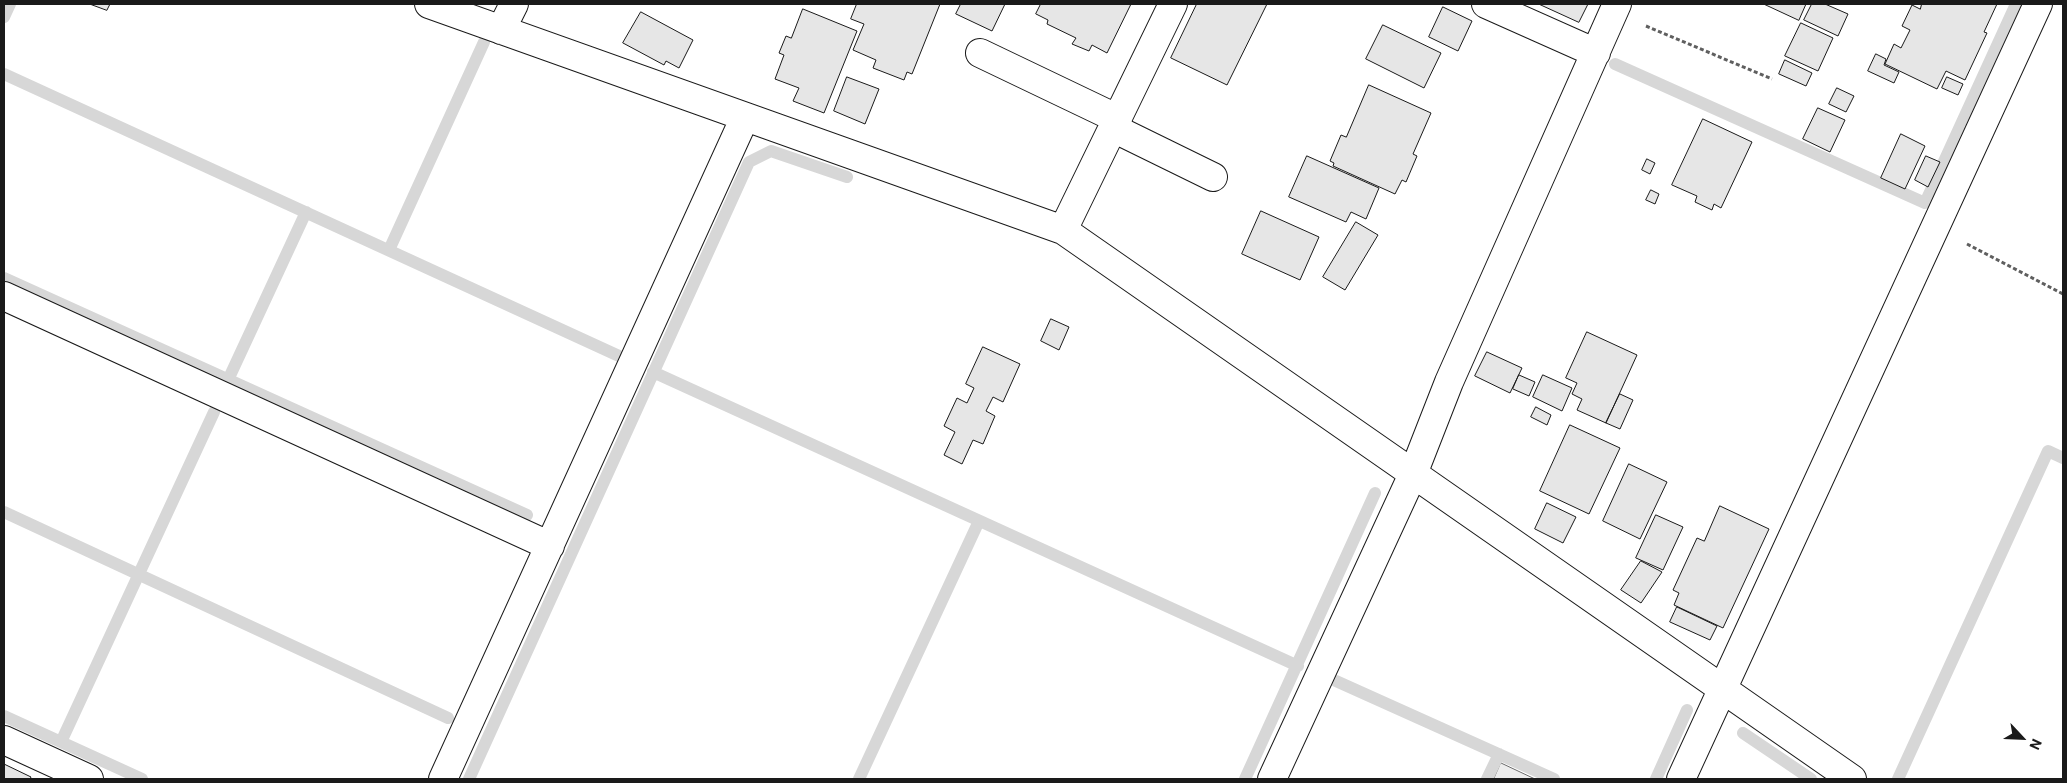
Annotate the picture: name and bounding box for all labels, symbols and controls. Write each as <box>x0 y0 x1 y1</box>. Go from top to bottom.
north arrow <box>1997 713 2047 763</box>
text: N <box>2026 736 2045 752</box>

